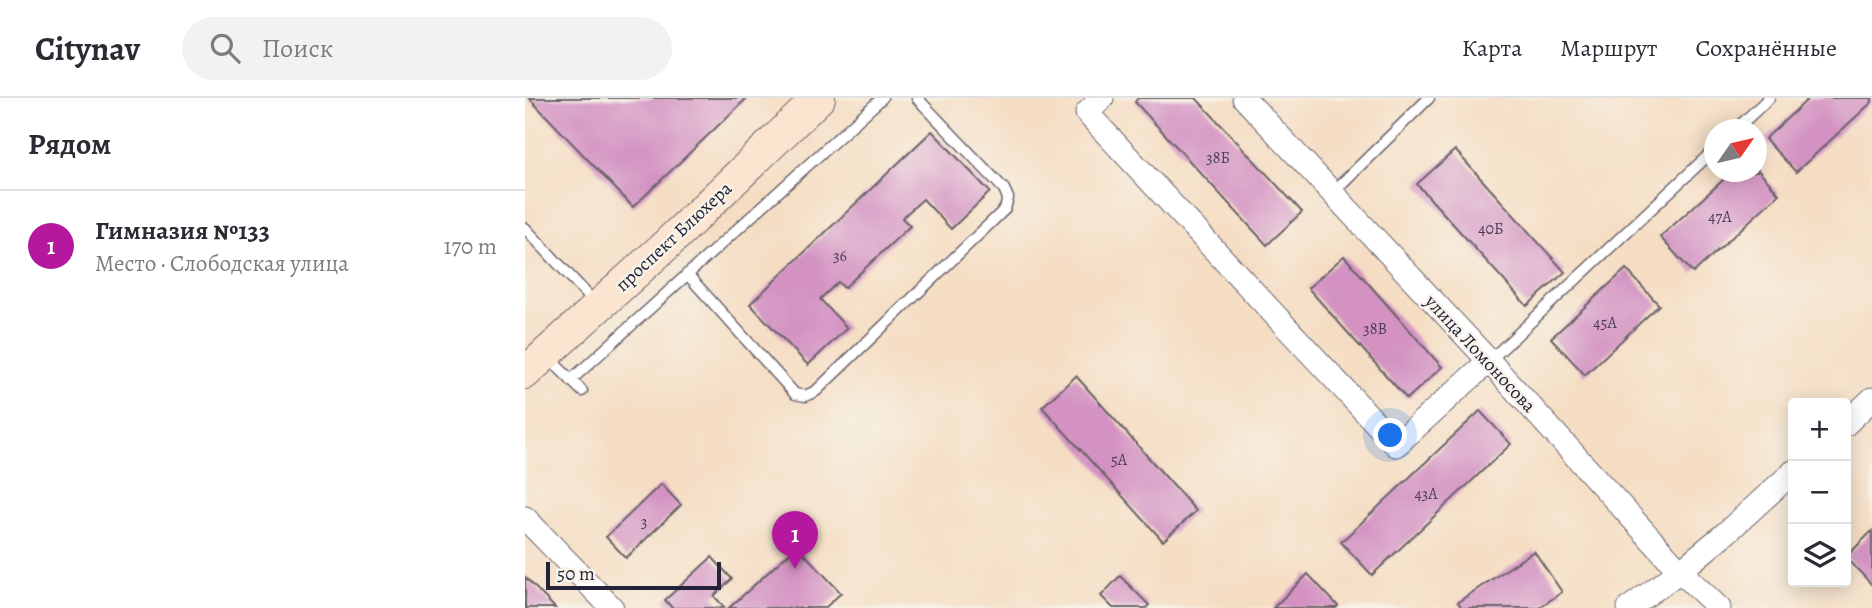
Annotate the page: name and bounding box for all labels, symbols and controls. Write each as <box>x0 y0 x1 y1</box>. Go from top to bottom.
search box <box>182 17 672 80</box>
text: Citynav <box>35 26 140 71</box>
icon: search <box>206 29 244 67</box>
text: Поиск <box>262 31 333 66</box>
text: Карта <box>1462 32 1522 64</box>
text: Маршрут <box>1560 32 1658 64</box>
text: Сохранённые <box>1696 32 1837 64</box>
north arrow <box>1704 119 1767 182</box>
text: Рядом <box>28 124 111 164</box>
house number: 38Б <box>1206 147 1230 169</box>
street label: проспект Блюхера <box>610 176 738 298</box>
house number: 47А <box>1708 206 1732 228</box>
text: Гимназия №133 <box>95 213 270 248</box>
house number: 40Б <box>1478 218 1504 240</box>
text: 1 <box>47 231 55 262</box>
text: 170 m <box>444 231 497 262</box>
house number: 36 <box>833 245 847 267</box>
text: Место · Слободская улица <box>95 248 349 279</box>
street label: улица Ломоносова <box>1418 288 1542 418</box>
house number: 45А <box>1593 312 1617 334</box>
house number: 38В <box>1363 318 1387 340</box>
map controls <box>1788 398 1851 587</box>
button: + <box>1788 398 1851 461</box>
your location <box>1373 418 1407 452</box>
house number: 5А <box>1111 449 1128 471</box>
button: − <box>1788 461 1851 524</box>
house number: 43А <box>1414 483 1438 505</box>
house number: 3 <box>641 511 647 533</box>
pin: 1 <box>772 511 818 569</box>
button: layers <box>1788 524 1851 587</box>
scale bar <box>546 559 721 591</box>
text: 50 m <box>557 561 595 587</box>

